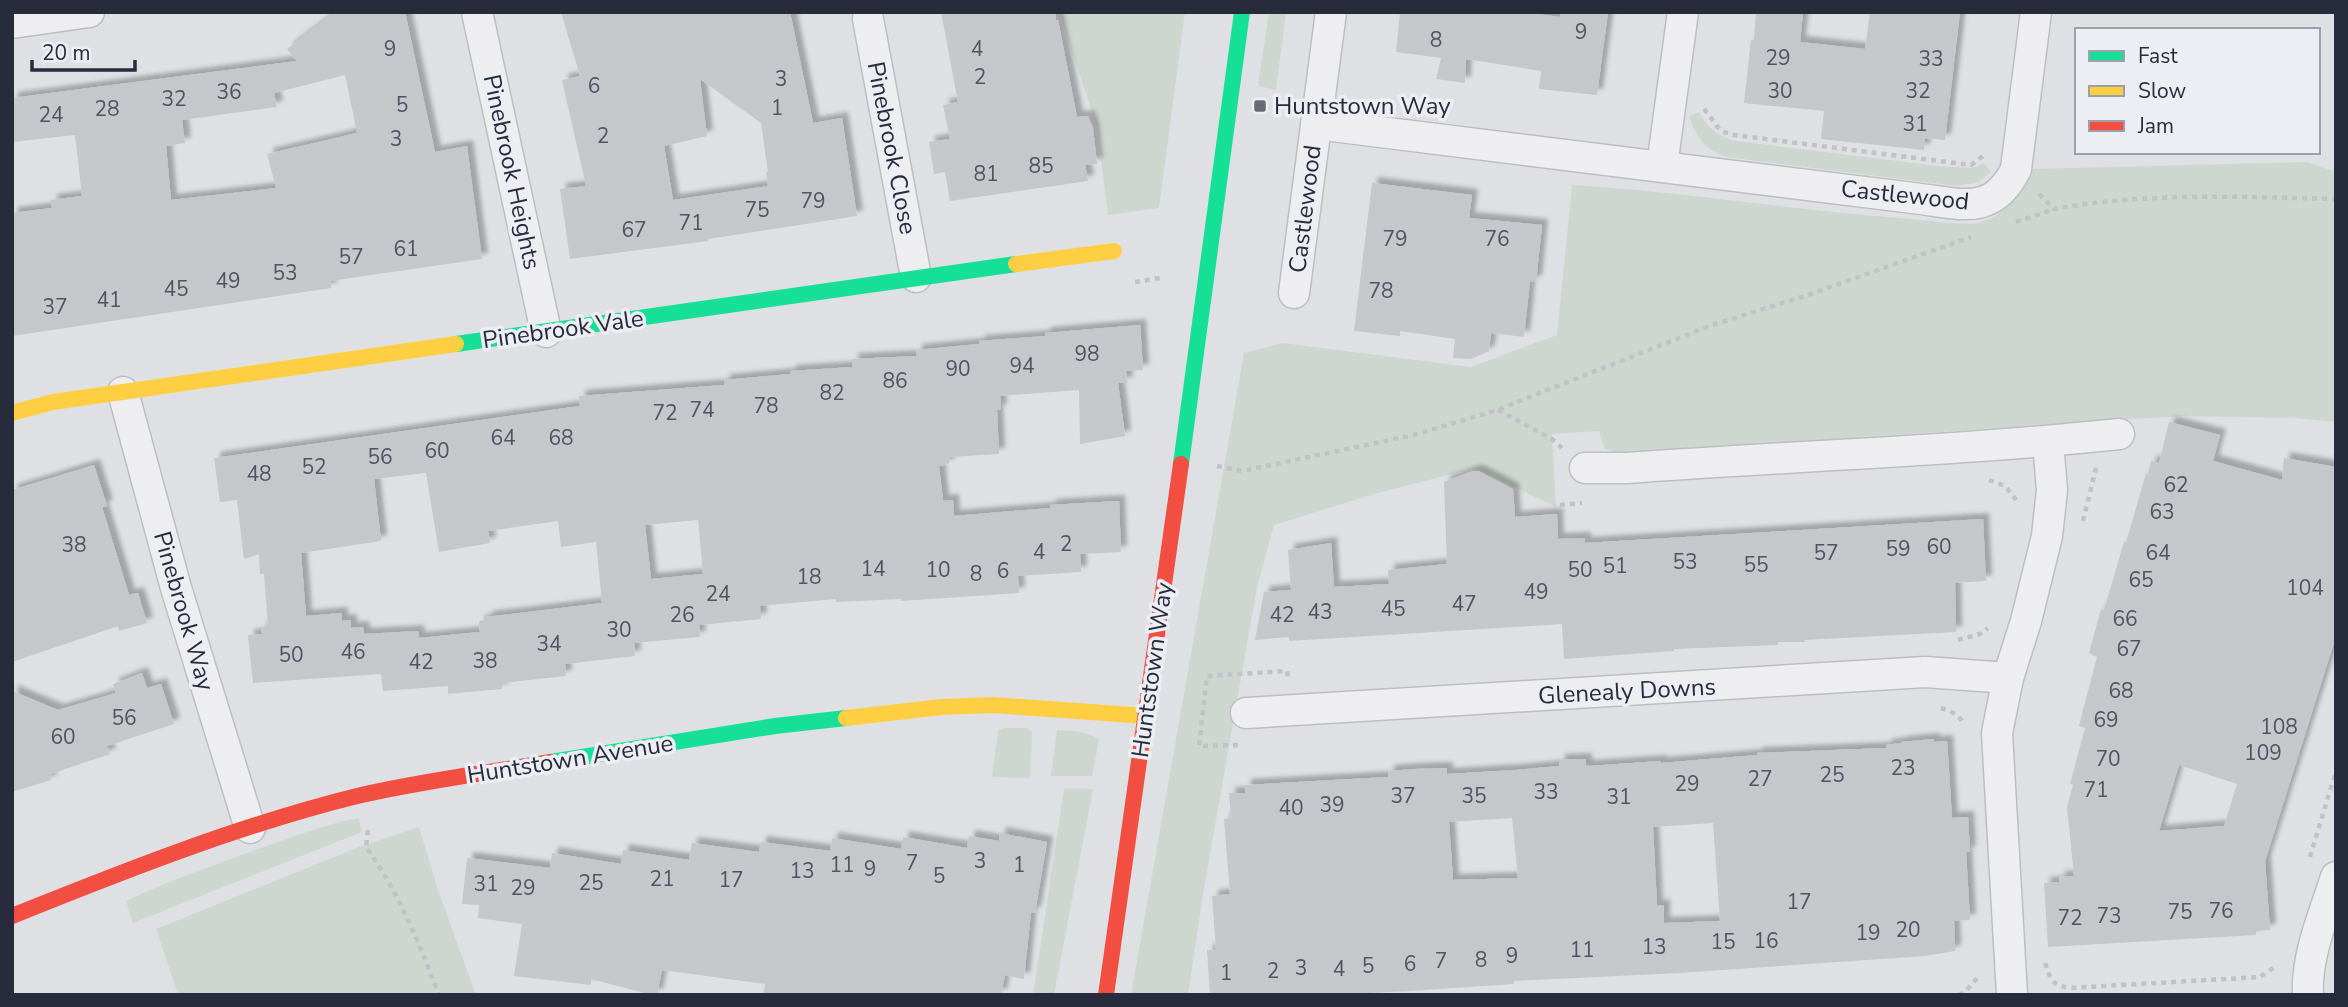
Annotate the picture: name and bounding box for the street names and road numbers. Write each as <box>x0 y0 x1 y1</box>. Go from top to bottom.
street label: Pinebrook Close <box>860 59 924 237</box>
street label: Pinebrook Heights <box>476 72 548 272</box>
street label: Castlewood <box>1281 143 1329 275</box>
street label: Castlewood <box>1839 172 1971 218</box>
street label: Pinebrook Vale <box>481 302 645 356</box>
street label: Pinebrook Way <box>146 528 222 695</box>
street label: Huntstown Way <box>1124 580 1180 760</box>
street label: Glenealy Downs <box>1537 670 1717 712</box>
street label: Huntstown Avenue <box>465 727 675 791</box>

